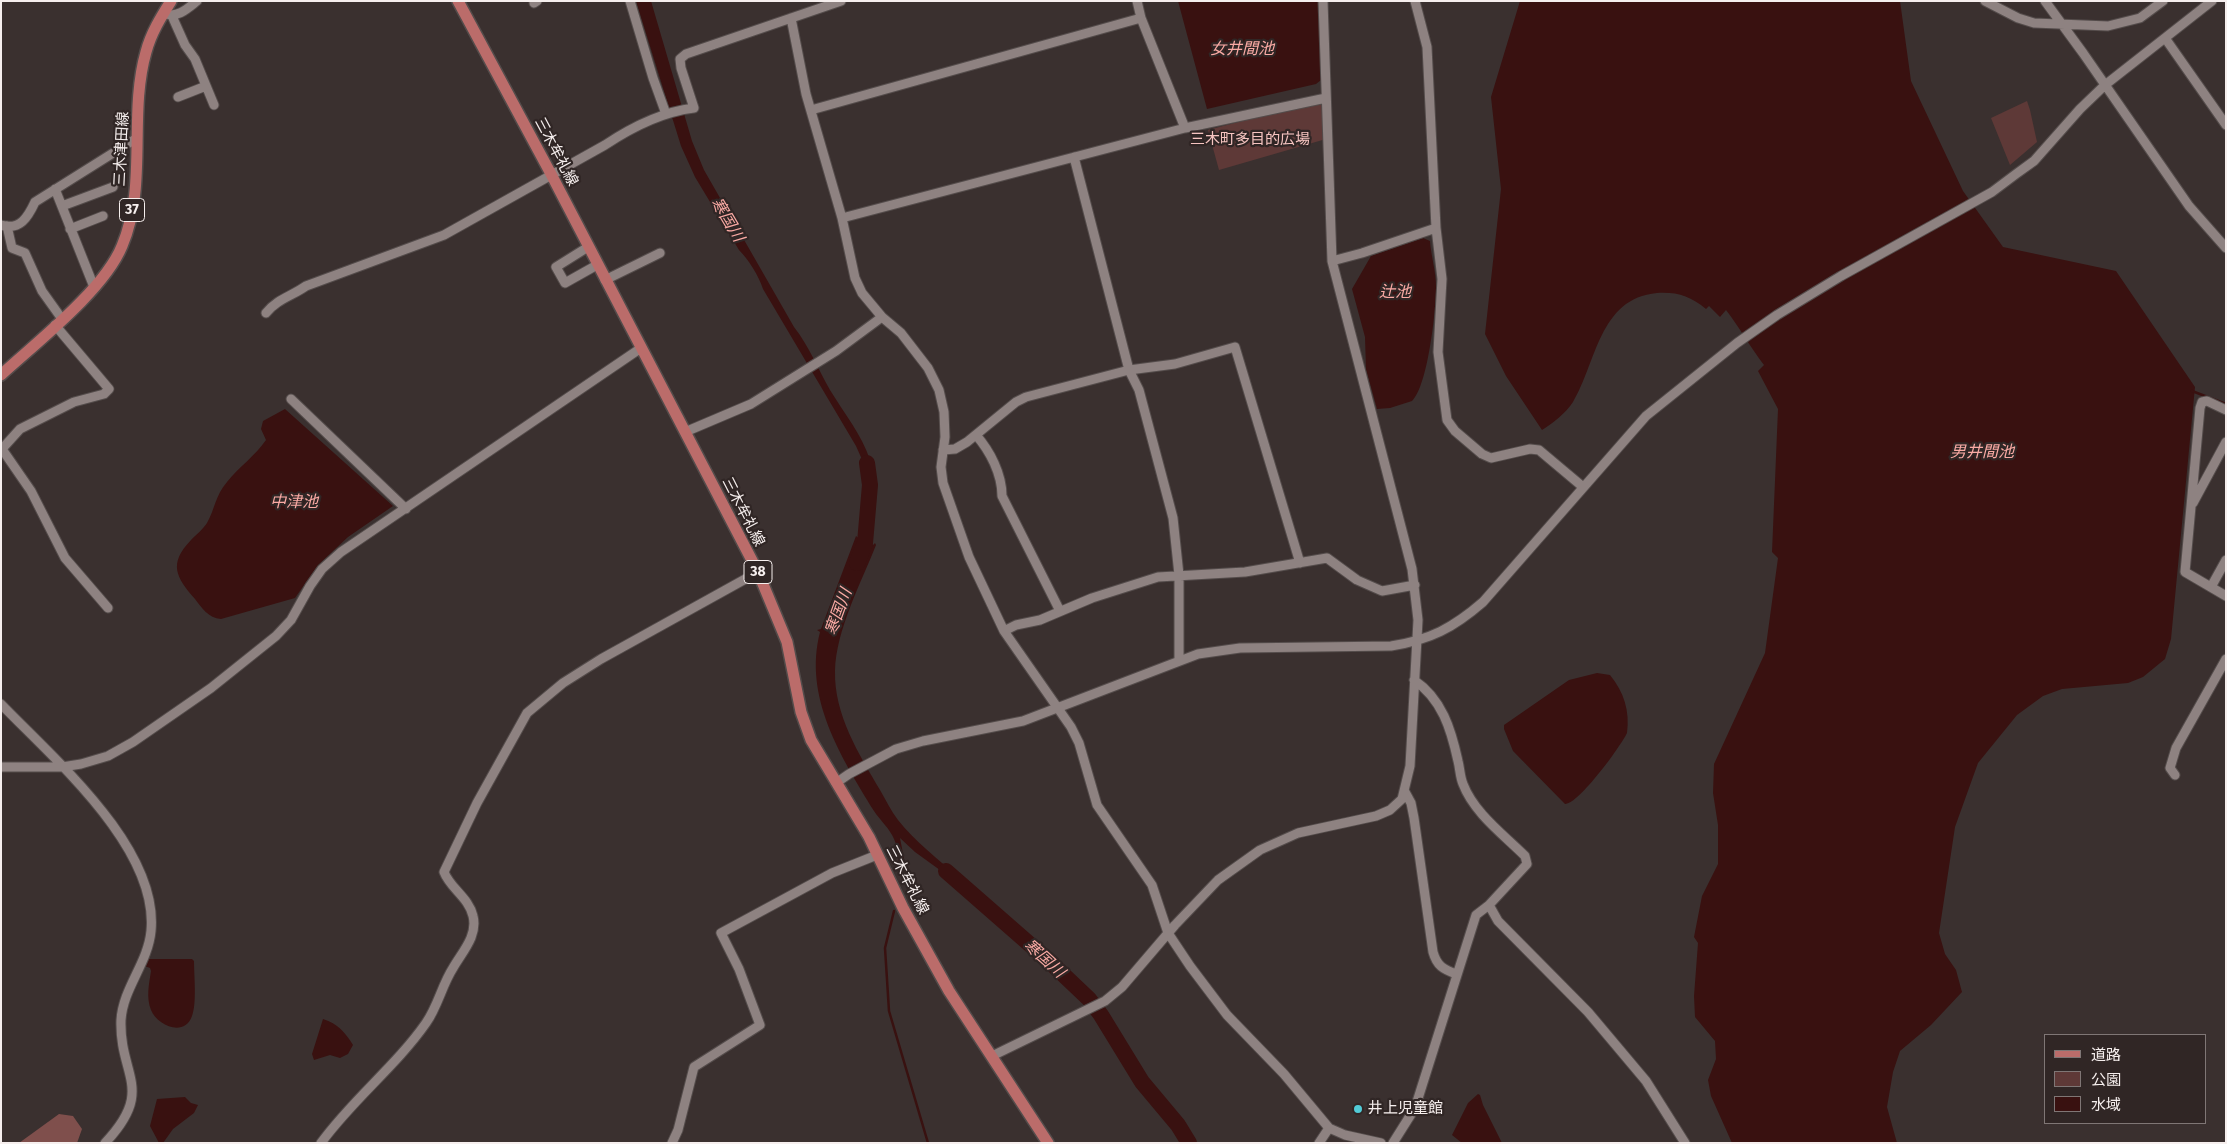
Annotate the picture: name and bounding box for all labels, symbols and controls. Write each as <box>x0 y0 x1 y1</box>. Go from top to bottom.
water label: 女井間池 <box>1210 40 1274 60</box>
street label: 三木津田線 <box>111 111 133 187</box>
street label: 三木牟礼線 <box>530 115 582 189</box>
park label: 三木町多目的広場 <box>1190 131 1310 149</box>
water label: 寒国川 <box>706 194 748 246</box>
road number: 37 <box>120 198 144 222</box>
water label: 辻池 <box>1379 283 1411 303</box>
water label: 男井間池 <box>1950 443 2014 463</box>
street label: 三木牟礼線 <box>718 475 768 549</box>
water label: 中津池 <box>270 493 318 513</box>
road number: 38 <box>744 560 772 584</box>
water label: 寒国川 <box>822 586 856 638</box>
street label: 三木牟礼線 <box>882 843 932 917</box>
water label: 寒国川 <box>1020 936 1068 982</box>
legend <box>2044 1034 2207 1124</box>
text: 道路 <box>2091 1046 2121 1064</box>
text: 公園 <box>2091 1071 2121 1089</box>
text: 水域 <box>2091 1096 2121 1114</box>
place label: 井上児童館 <box>1368 1100 1443 1118</box>
marker: 井上児童館 <box>1352 1103 1364 1115</box>

